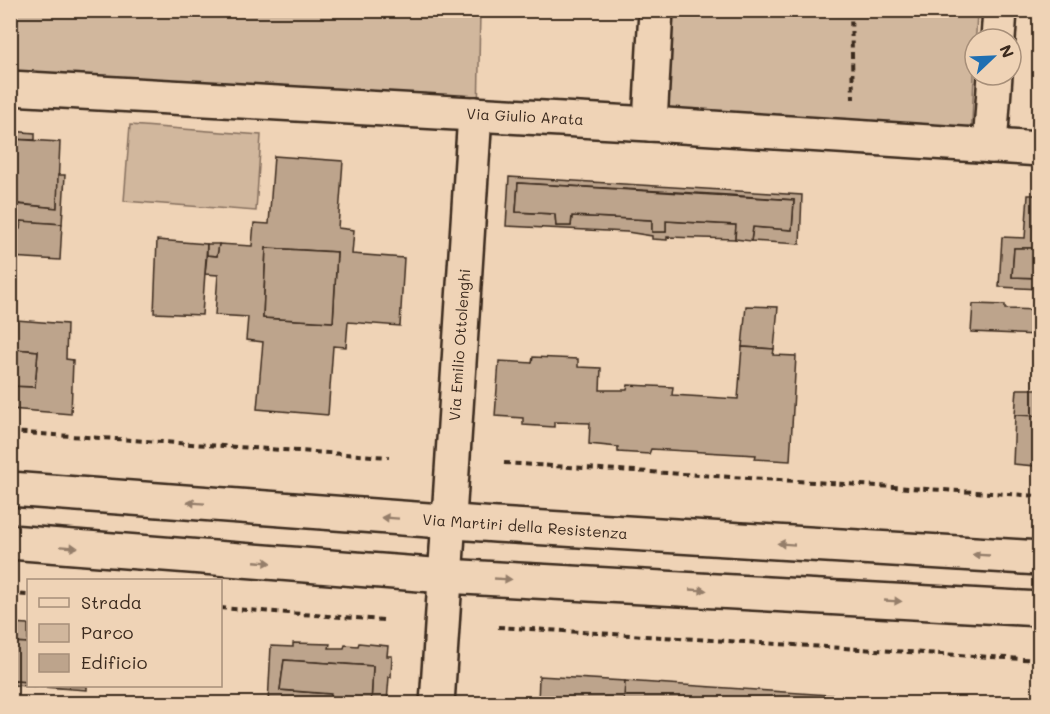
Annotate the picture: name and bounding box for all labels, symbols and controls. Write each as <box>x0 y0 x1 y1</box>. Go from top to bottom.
north arrow <box>963 27 1023 87</box>
text: N <box>995 41 1019 61</box>
street label: Via Giulio Arata <box>466 103 584 129</box>
street label: Via Emilio Ottolenghi <box>444 268 474 422</box>
one-way arrow <box>186 498 205 508</box>
street label: Via Martiri della Resistenza <box>422 509 628 543</box>
one-way arrow <box>381 513 400 522</box>
one-way arrow <box>777 539 796 549</box>
one-way arrow <box>59 542 78 552</box>
one-way arrow <box>972 550 991 560</box>
one-way arrow <box>254 557 273 567</box>
one-way arrow <box>494 575 513 584</box>
legend <box>27 579 222 687</box>
one-way arrow <box>689 585 708 594</box>
text: Strada <box>81 590 142 614</box>
one-way arrow <box>883 596 902 605</box>
text: Parco <box>81 620 134 644</box>
text: Edificio <box>81 650 148 674</box>

